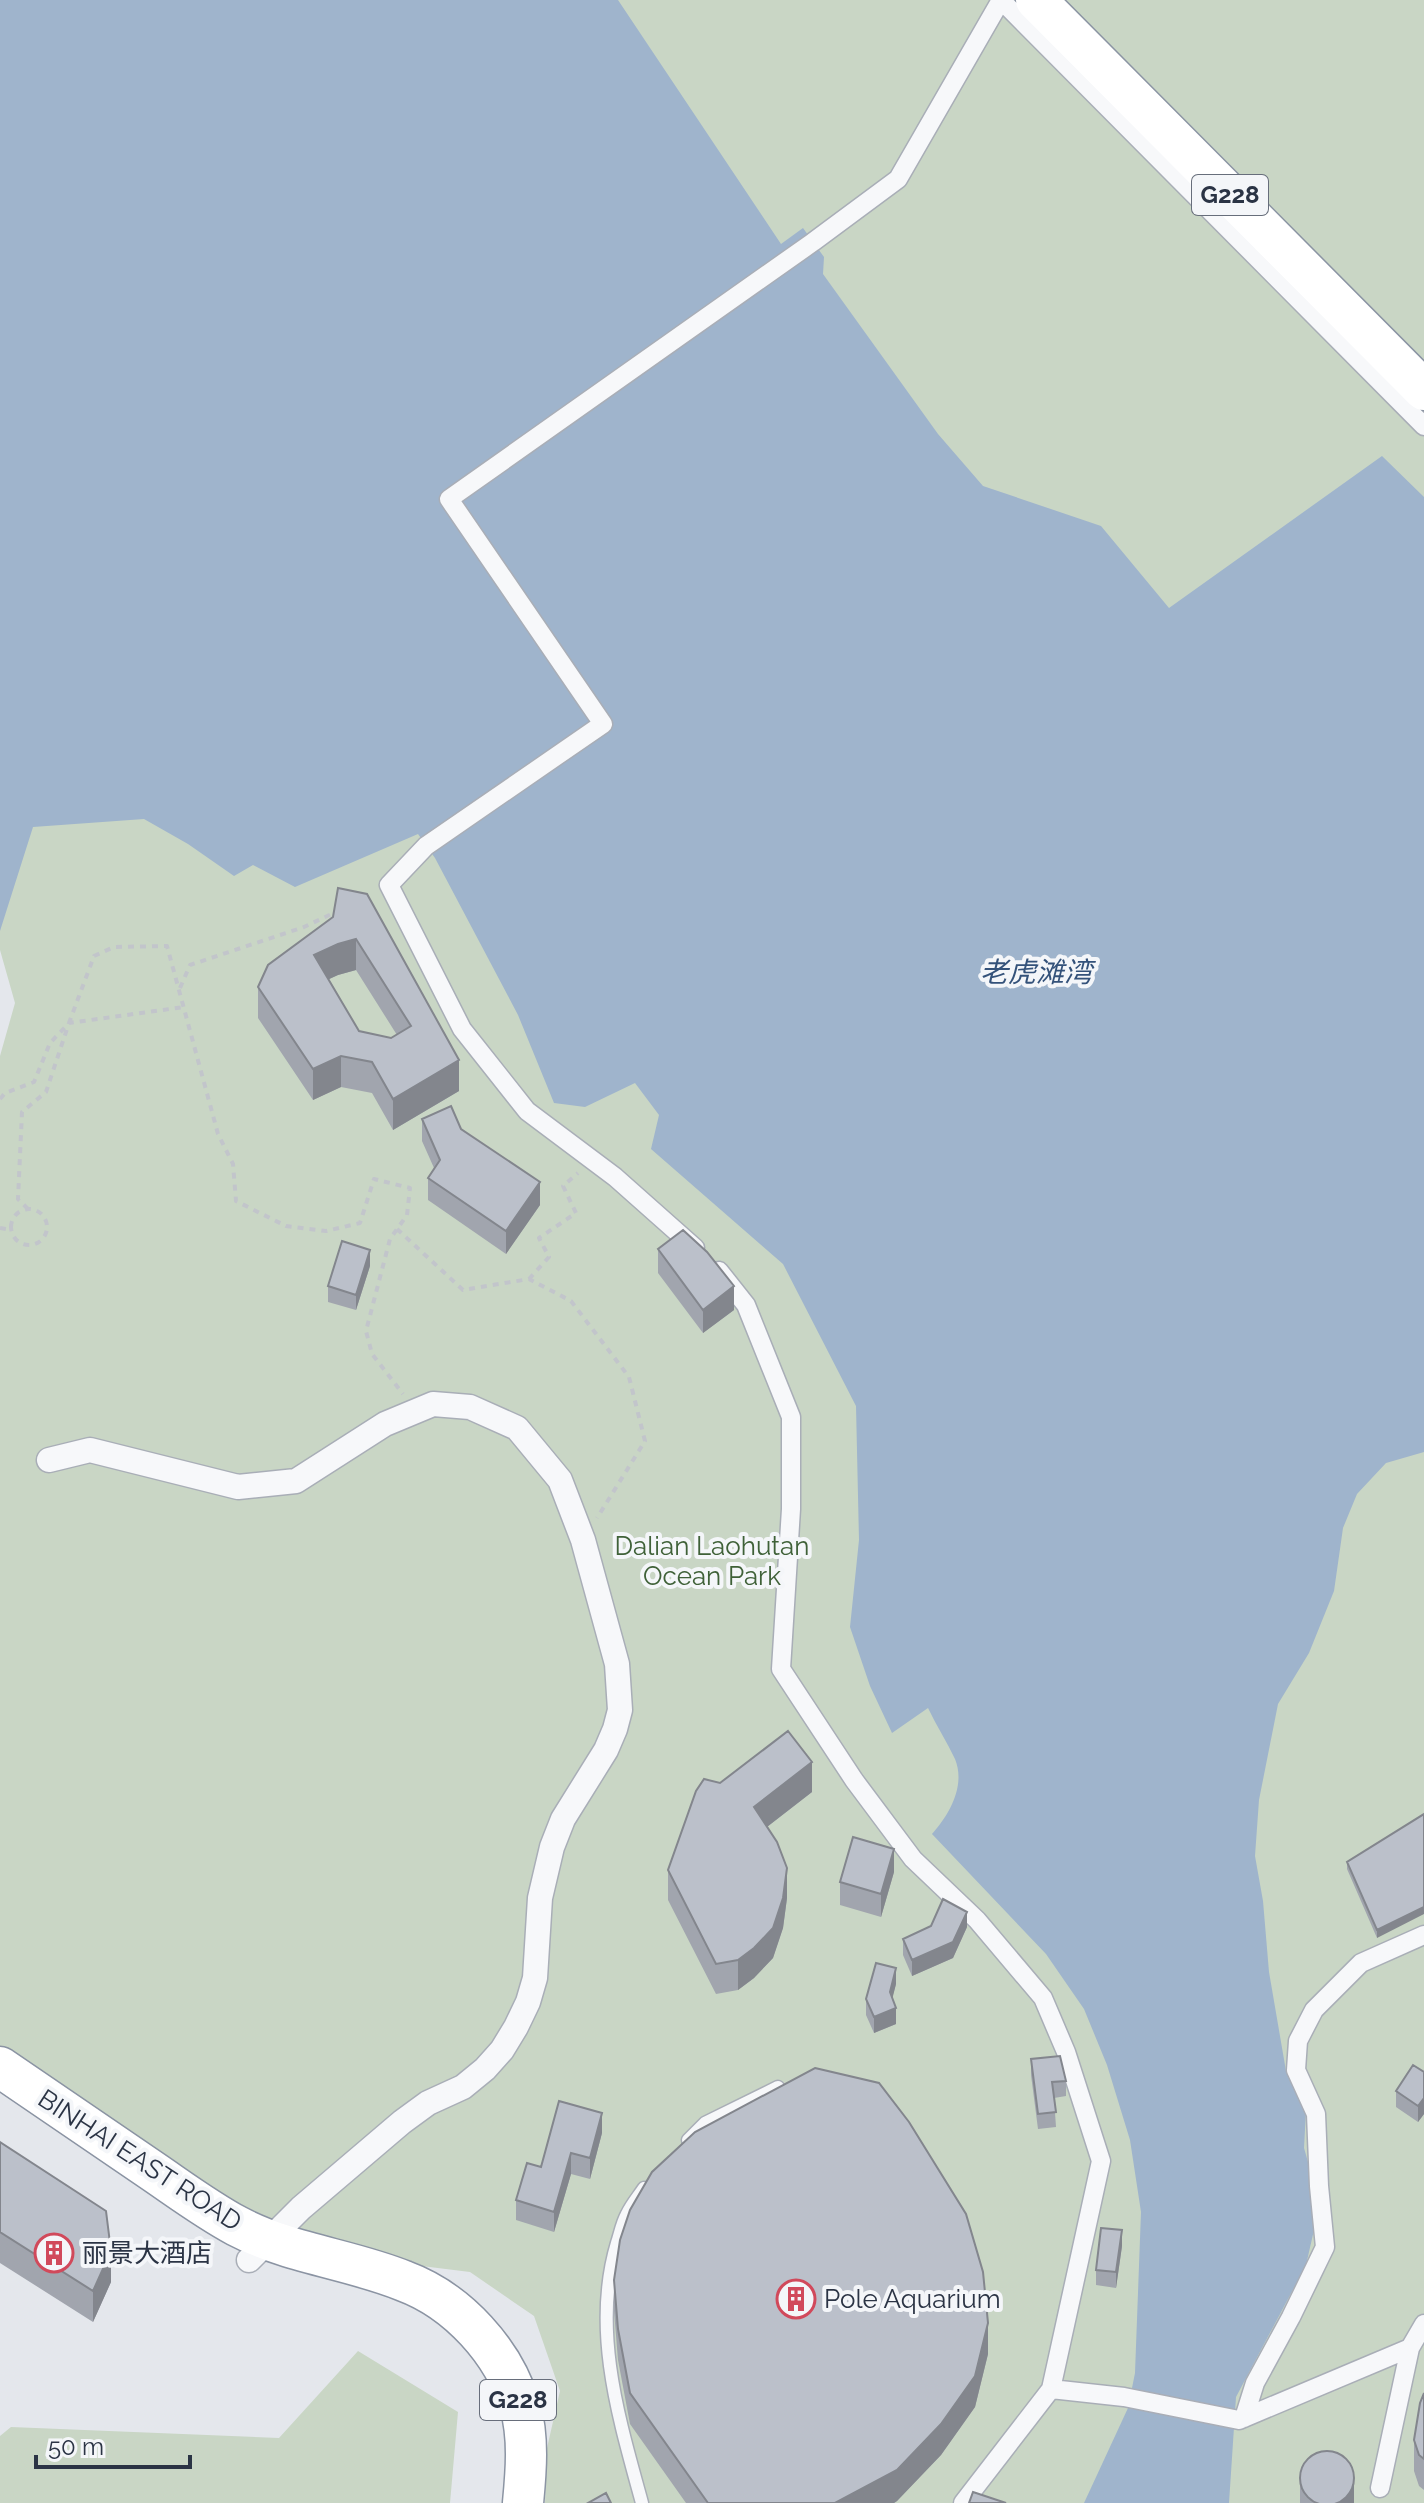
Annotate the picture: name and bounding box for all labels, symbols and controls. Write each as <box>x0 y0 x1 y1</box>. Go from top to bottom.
road number: G228 <box>1192 175 1268 215</box>
water label: 老虎滩湾 <box>980 956 1096 989</box>
park label: Dalian Laohutan Ocean Park <box>615 1531 809 1591</box>
street label: BINHAI EAST ROAD <box>33 2083 247 2237</box>
building icon: 丽景大酒店 <box>33 2232 75 2274</box>
place label: 丽景大酒店 <box>82 2238 212 2268</box>
building icon: Pole Aquarium <box>775 2278 817 2320</box>
place label: Pole Aquarium <box>824 2284 1001 2314</box>
road number: G228 <box>480 2380 556 2420</box>
scale bar <box>36 2419 190 2469</box>
text: 50 m <box>48 2432 104 2461</box>

